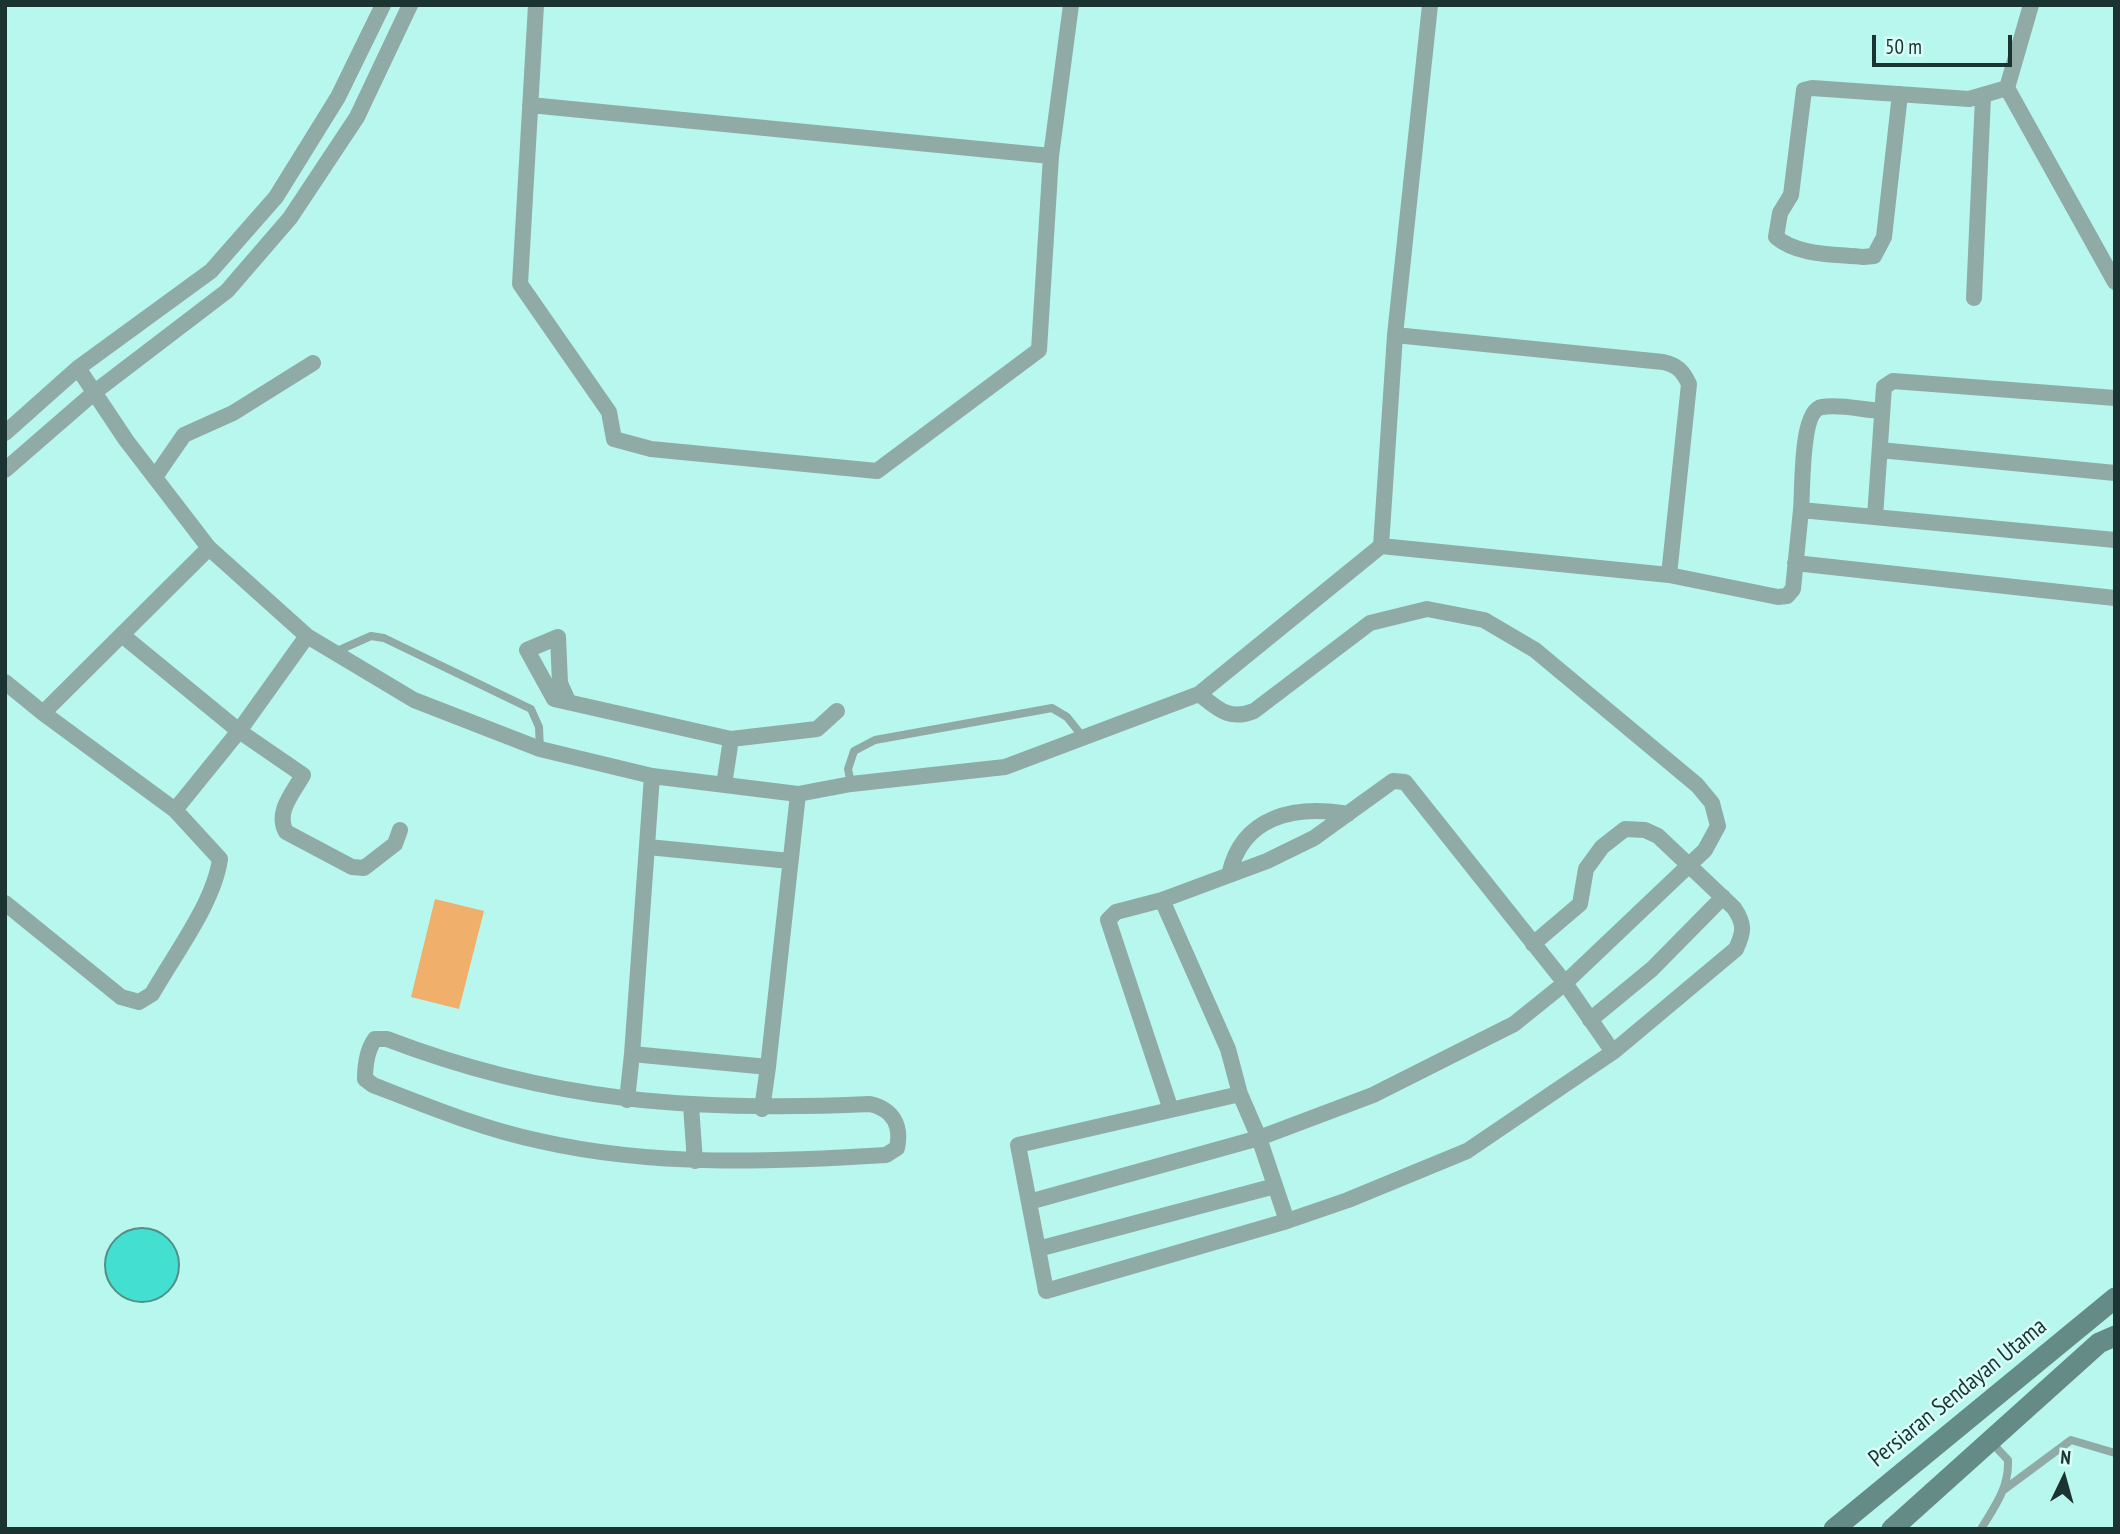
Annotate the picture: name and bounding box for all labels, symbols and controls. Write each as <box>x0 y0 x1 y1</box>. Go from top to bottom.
scale bar <box>1875 21 2015 65</box>
text: 50 m <box>1885 33 1922 60</box>
street label: Persiaran Sendayan Utama <box>1863 1313 2053 1473</box>
north arrow <box>2029 1443 2099 1513</box>
text: N <box>2060 1445 2072 1469</box>

